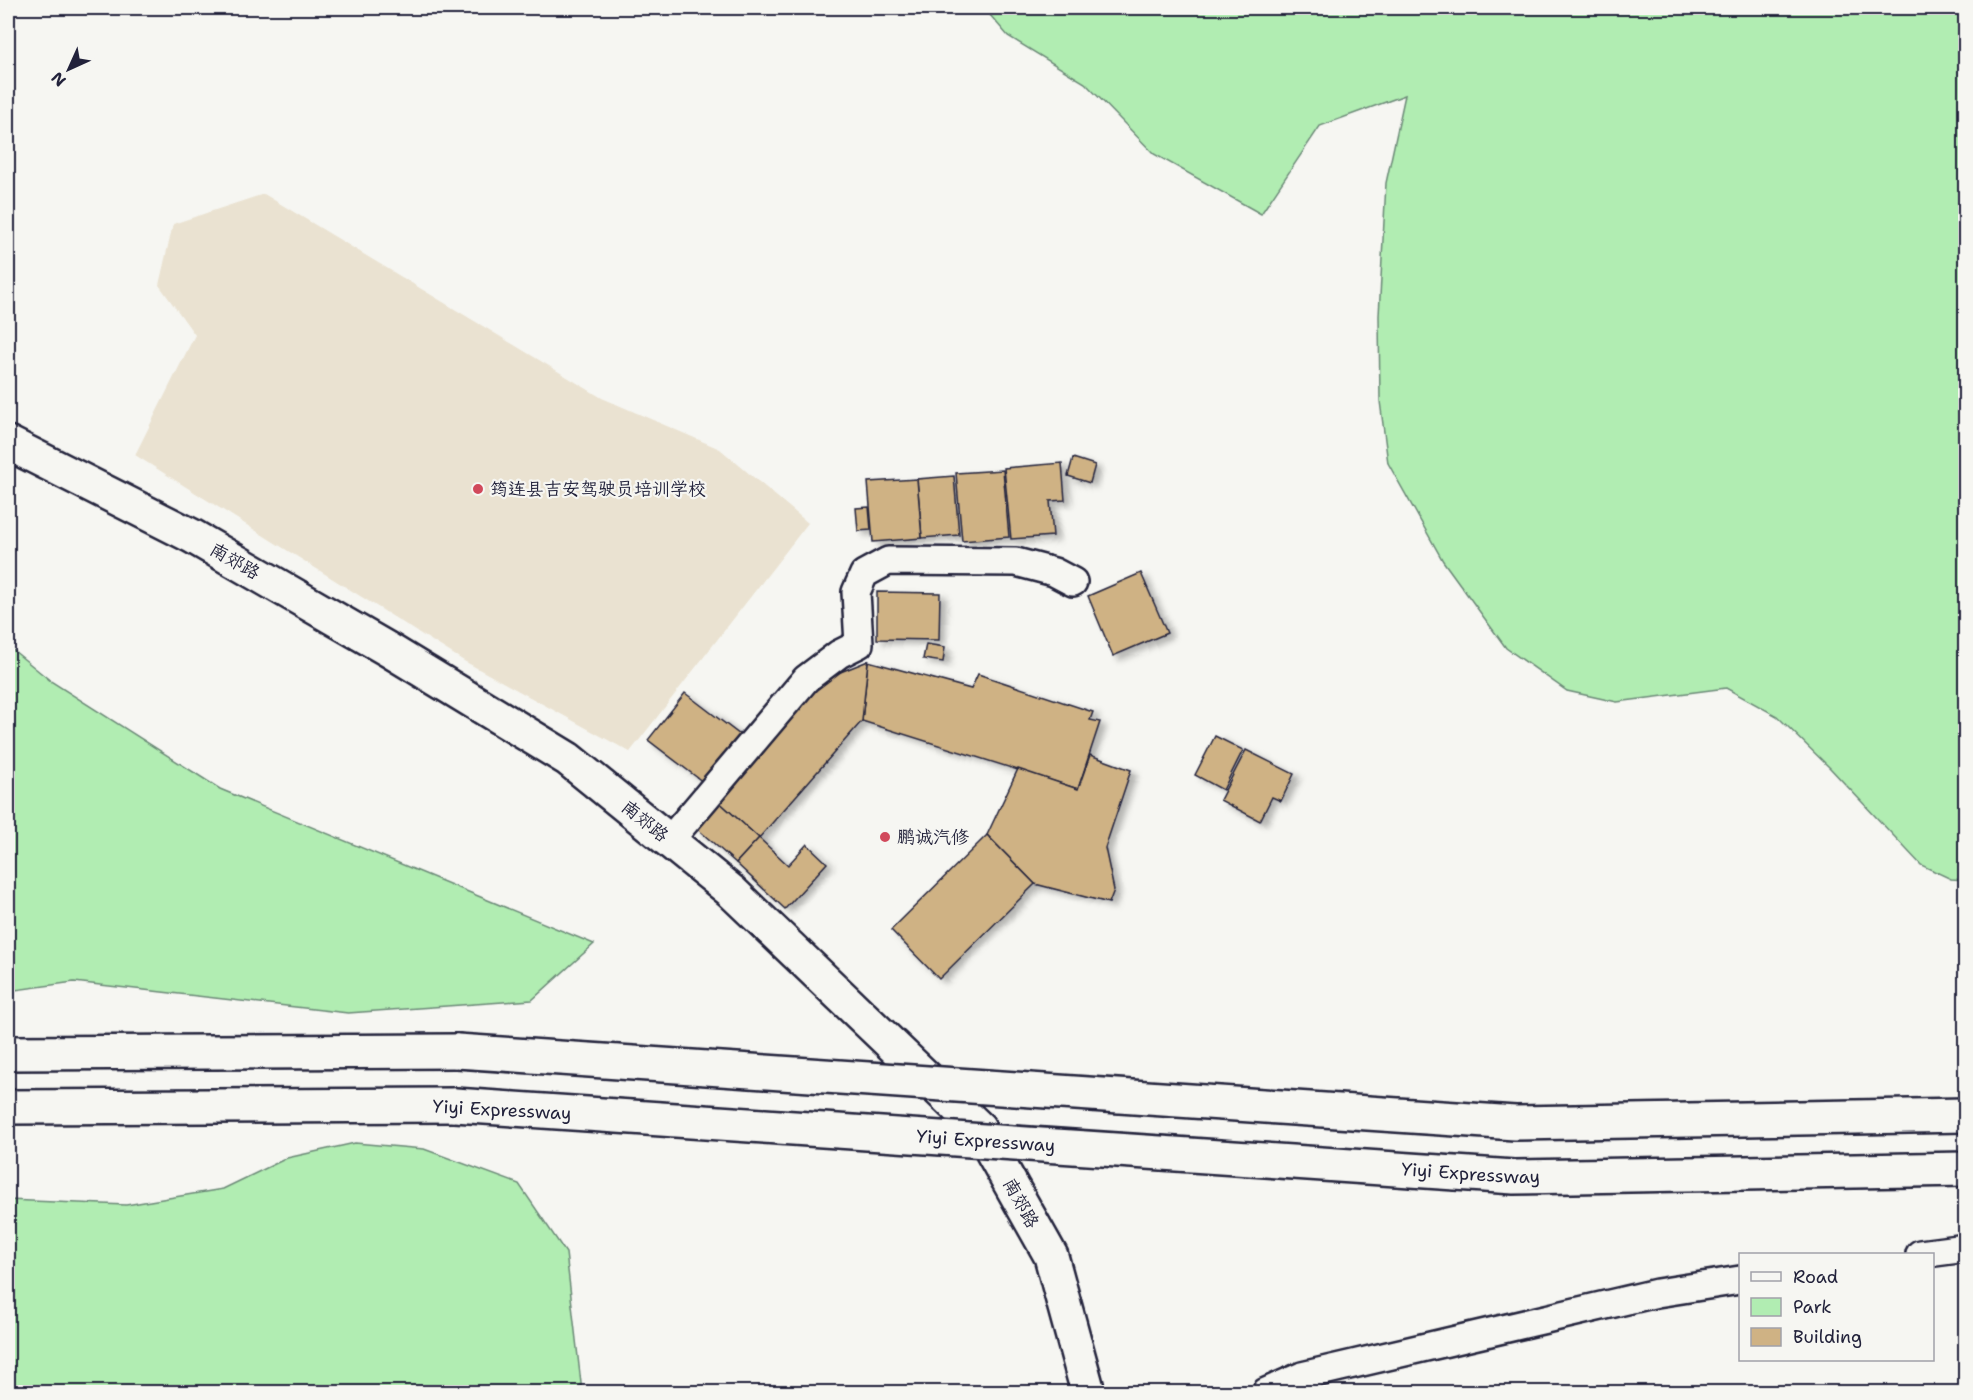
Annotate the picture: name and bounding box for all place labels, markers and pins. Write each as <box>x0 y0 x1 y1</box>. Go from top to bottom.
place label: 筠连县吉安驾驶员培训学校 <box>490 477 706 501</box>
marker: 筠连县吉安驾驶员培训学校 <box>471 482 485 496</box>
place label: 鹏诚汽修 <box>897 825 969 849</box>
marker: 鹏诚汽修 <box>878 830 892 844</box>

